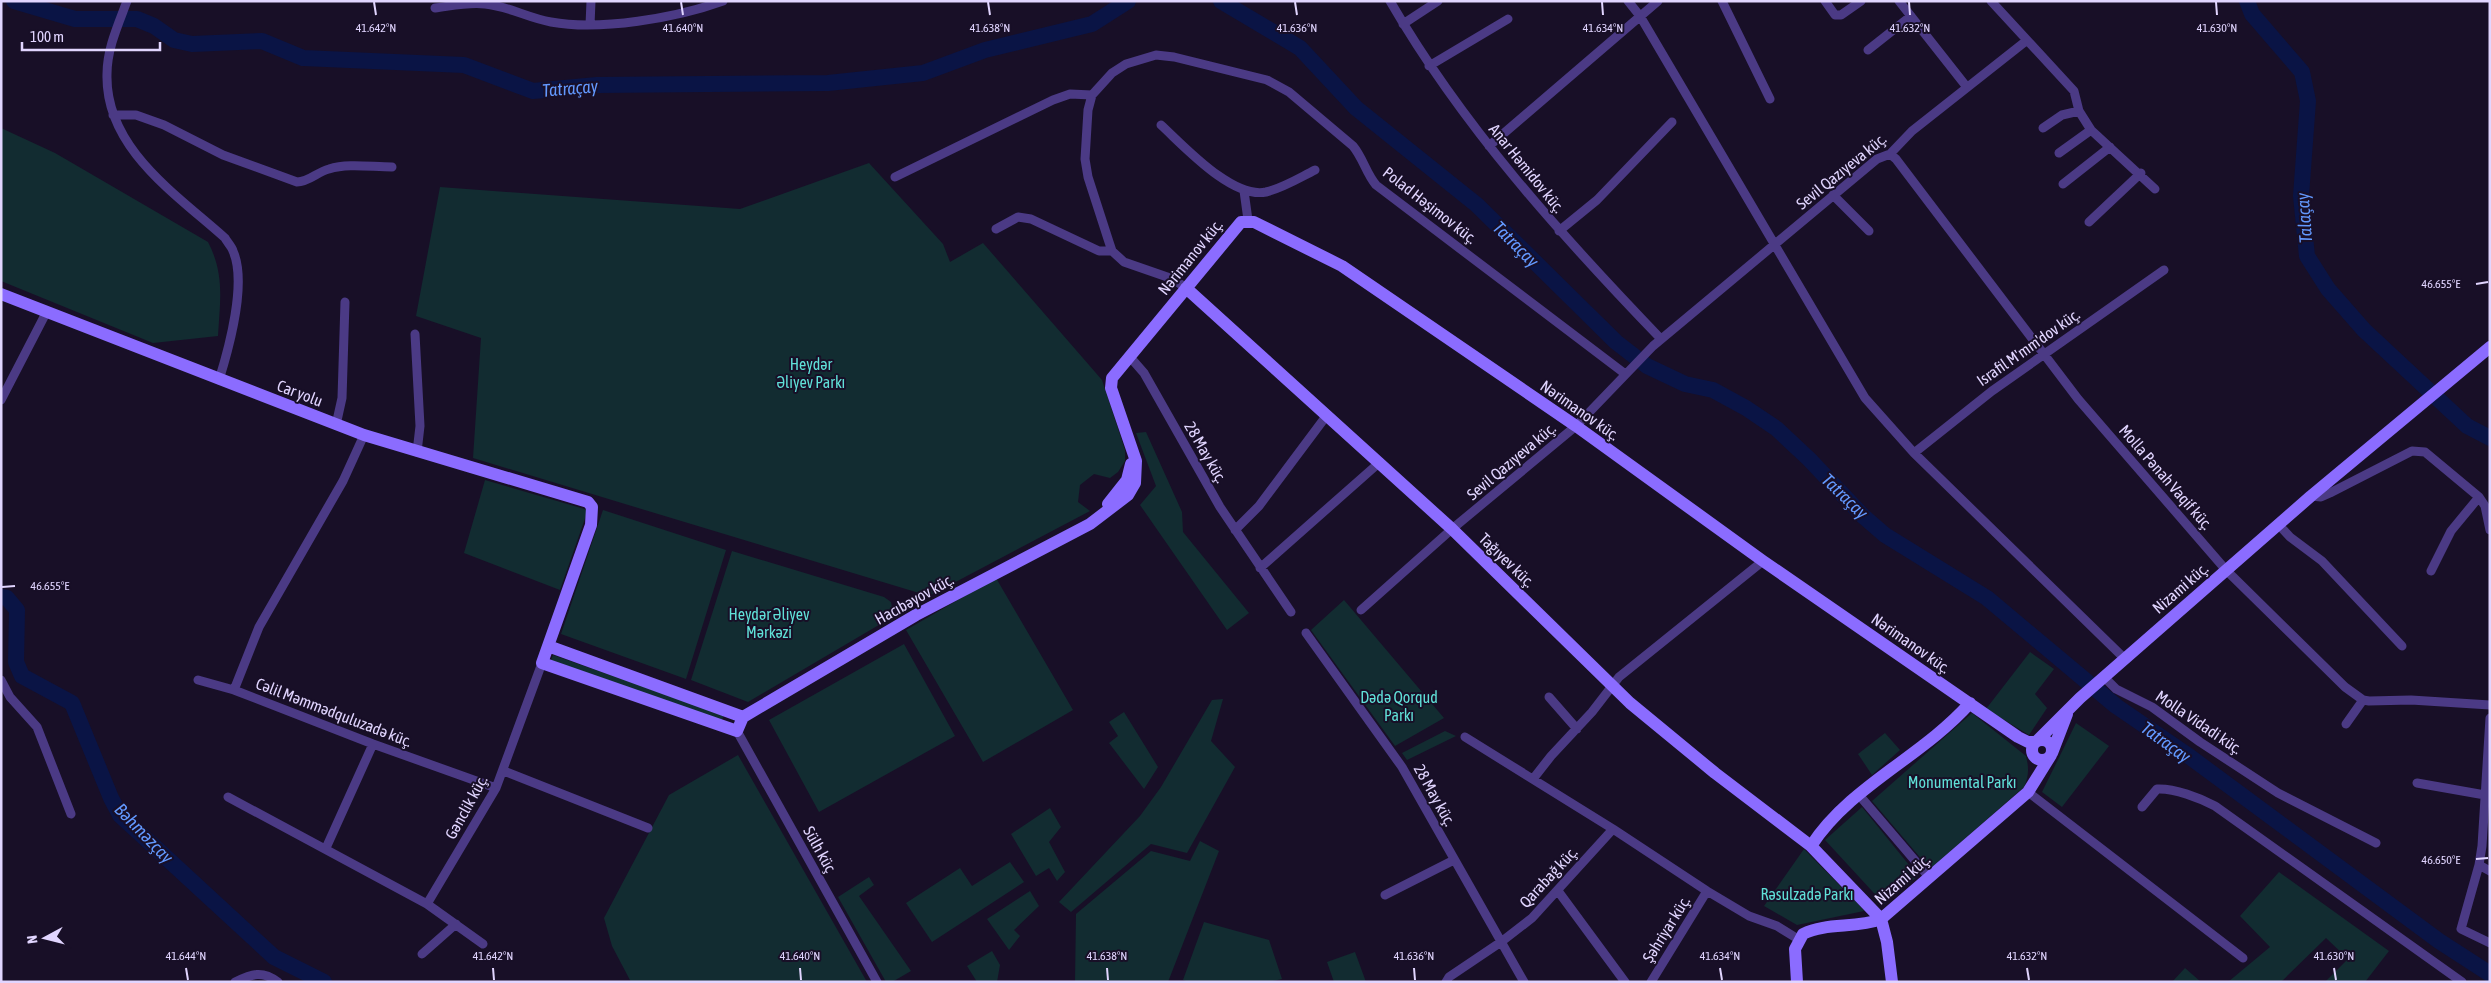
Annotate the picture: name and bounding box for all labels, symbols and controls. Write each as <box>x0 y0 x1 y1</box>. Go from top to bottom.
scale bar <box>22 20 160 52</box>
text: 41.642°N <box>356 21 396 35</box>
text: 41.640°N <box>663 21 703 35</box>
text: 41.638°N <box>970 21 1010 35</box>
text: 41.636°N <box>1277 21 1317 35</box>
text: 41.634°N <box>1583 21 1623 35</box>
text: 41.632°N <box>1890 21 1930 35</box>
text: 41.630°N <box>2197 21 2237 35</box>
text: 100 m <box>30 28 64 45</box>
water label: Tatraçay <box>541 75 599 101</box>
street label: Anar Həmidov küç. <box>1485 120 1568 217</box>
street label: Sevil Qazıyeva küç. <box>1793 129 1890 213</box>
street label: Polad Həşimov küç. <box>1379 163 1480 248</box>
water label: Talaçay <box>2292 191 2316 244</box>
street label: Nərimanov küç. <box>1154 216 1227 299</box>
water label: Tatraçay <box>1489 217 1544 272</box>
text: 46.655°E <box>2422 277 2460 291</box>
street label: Israfil M'mm'dov küç. <box>1973 305 2084 390</box>
park label: Heydər Əliyev Parkı <box>777 355 845 392</box>
street label: Car yolu <box>274 376 325 411</box>
street label: Nərimanov küç. <box>1537 376 1623 445</box>
street label: 28 May küç. <box>1180 418 1231 486</box>
street label: Sevil Qazıyeva küç. <box>1463 419 1560 504</box>
street label: Molla Pənah Vaqif küç. <box>2115 421 2216 534</box>
water label: Tatraçay <box>1818 469 1873 523</box>
street label: Tağıyev küç. <box>1475 529 1538 592</box>
street label: Nizami küç. <box>2149 559 2212 618</box>
street label: Hacıbəyov küç. <box>872 570 957 629</box>
text: 46.655°E <box>31 579 69 593</box>
park label: Heydər Əliyev Mərkəzi <box>729 605 810 641</box>
street label: Nərimanov küç. <box>1868 609 1954 678</box>
street label: Cəlil Məmmədquluzadə küç. <box>253 674 415 751</box>
street label: Molla Vidadi küç. <box>2152 687 2246 758</box>
park label: Dədə Qorqud Parkı <box>1360 688 1438 724</box>
water label: Tatraçay <box>2137 717 2195 767</box>
street label: 28 May küç. <box>1410 761 1459 830</box>
street label: Gənclik küç. <box>441 772 492 843</box>
park label: Monumental Parkı <box>1908 773 2016 791</box>
water label: Bəhməzçay <box>110 799 178 868</box>
street label: Sülh küç <box>799 823 840 875</box>
street label: Qarabağ küç. <box>1515 843 1581 912</box>
street label: Nizami küç. <box>1871 850 1934 909</box>
text: 46.650°E <box>2422 853 2460 867</box>
park label: Rəsulzadə Parkı <box>1760 885 1854 903</box>
street label: Şəhriyar küç. <box>1639 893 1694 966</box>
north arrow <box>20 913 70 963</box>
text: N <box>24 935 41 945</box>
text: 41.644°N <box>166 949 206 963</box>
text: 41.642°N <box>473 949 513 963</box>
text: 41.640°N <box>780 949 820 963</box>
text: 41.638°N <box>1087 949 1127 963</box>
text: 41.636°N <box>1394 949 1434 963</box>
text: 41.634°N <box>1700 949 1740 963</box>
text: 41.632°N <box>2007 949 2047 963</box>
text: 41.630°N <box>2314 949 2354 963</box>

